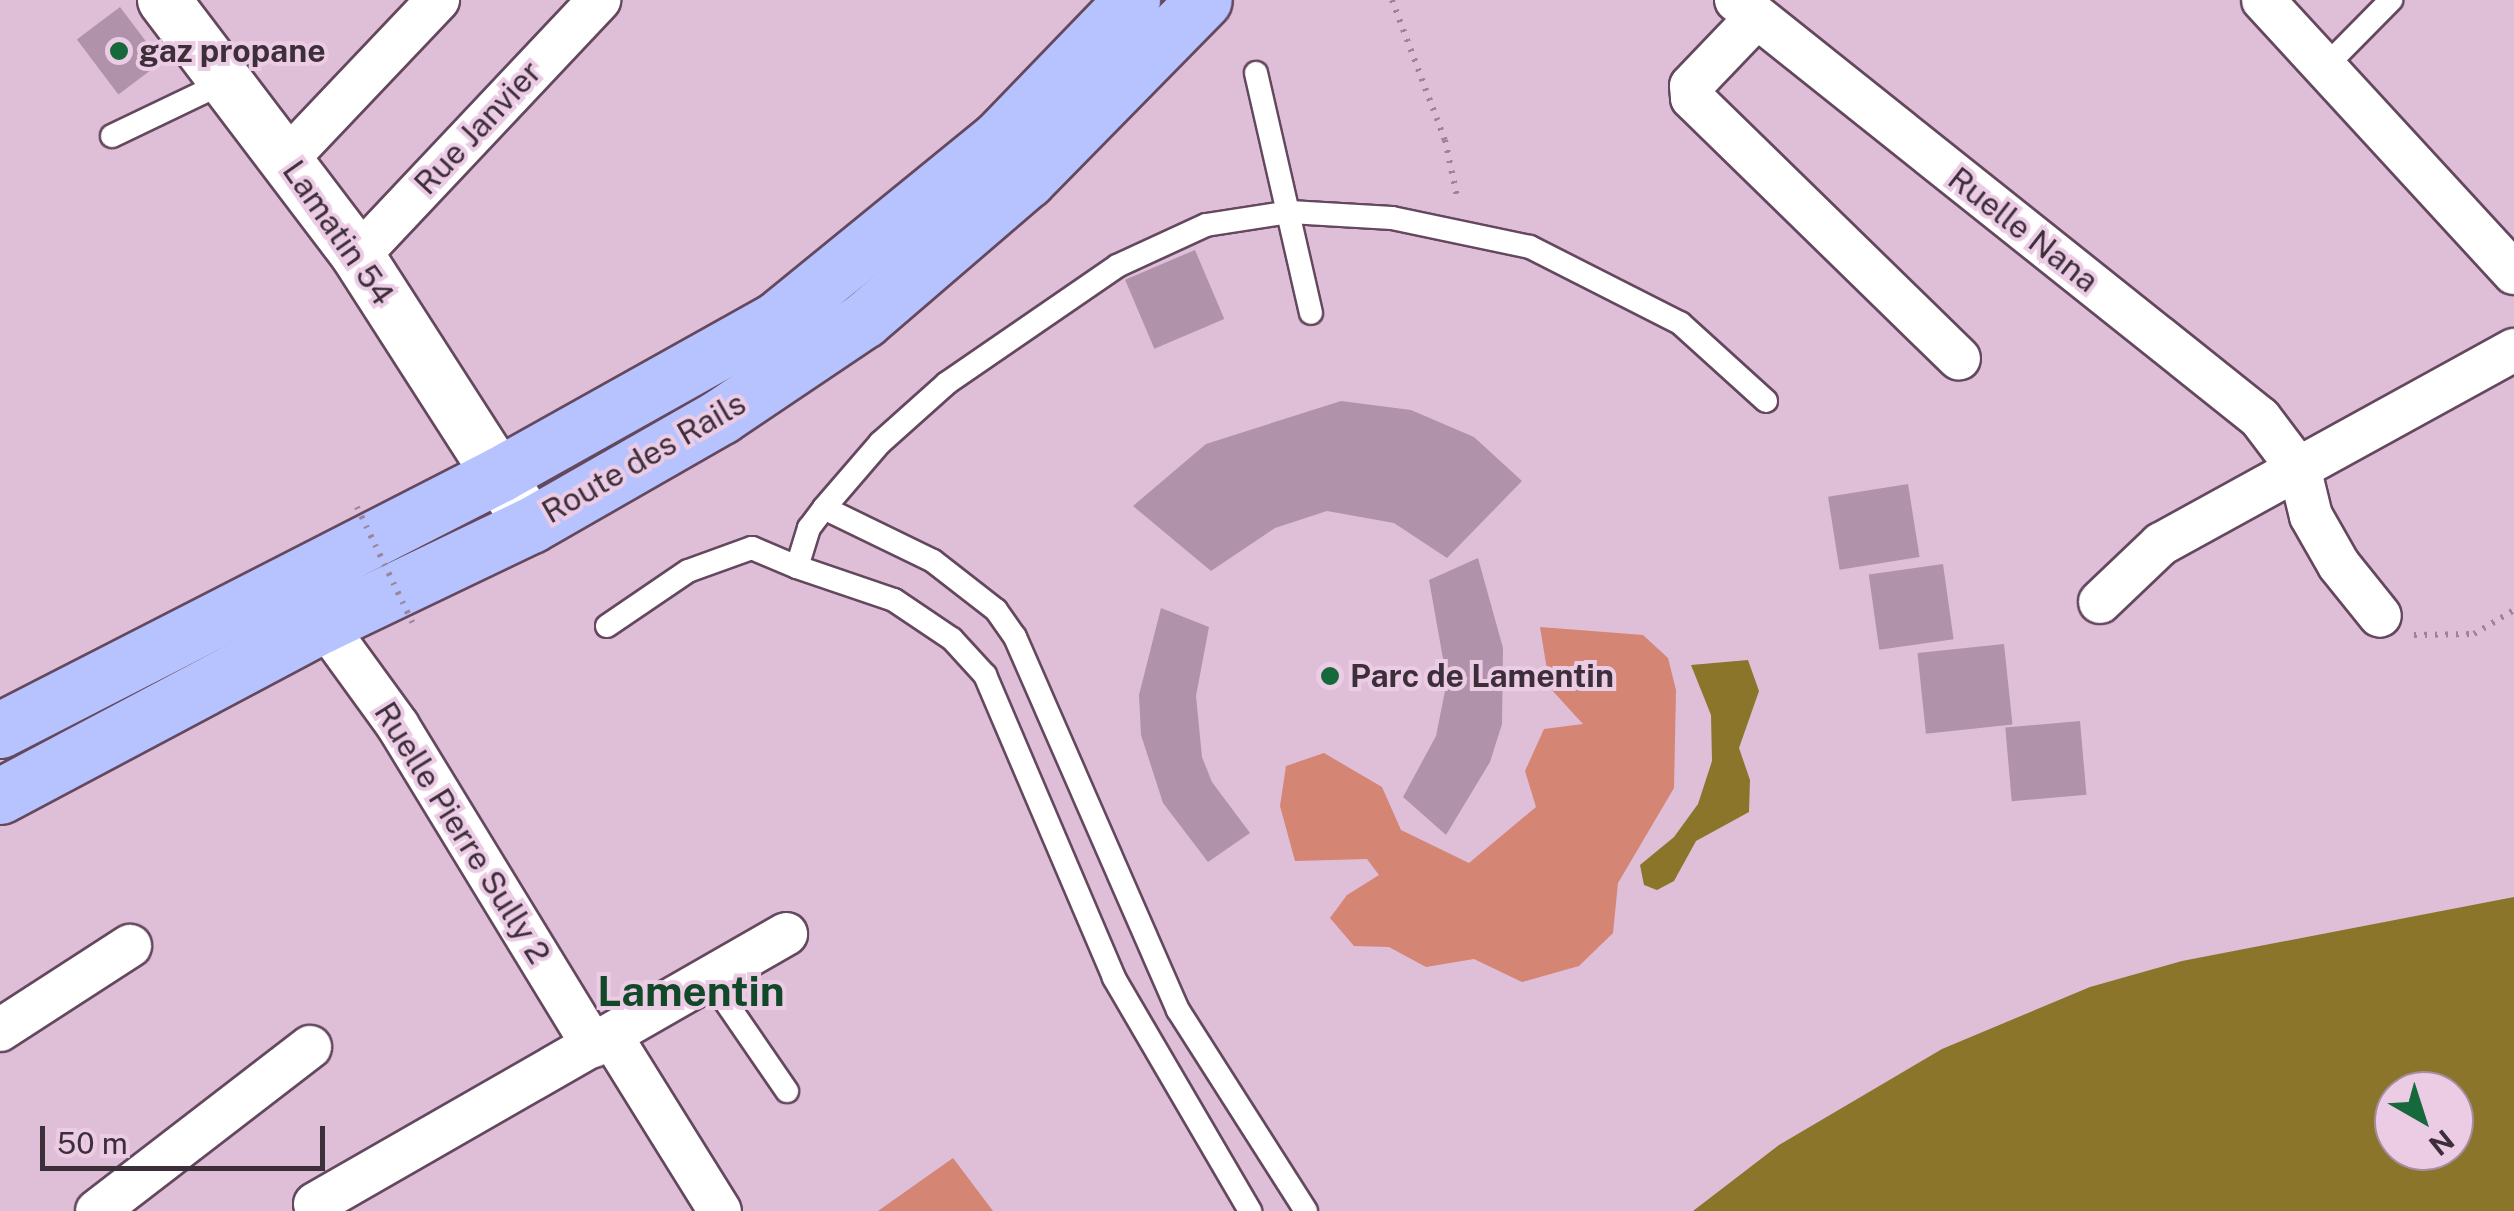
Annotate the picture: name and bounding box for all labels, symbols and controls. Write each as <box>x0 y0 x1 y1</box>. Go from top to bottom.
place label: gaz propane <box>139 32 326 70</box>
marker: gaz propane <box>108 40 130 62</box>
street label: Rue Janvier <box>406 53 550 203</box>
street label: Lamatin 54 <box>274 153 402 313</box>
street label: Ruelle Nana <box>1940 159 2106 301</box>
street label: Route des Rails <box>535 384 753 532</box>
place label: Parc de Lamentin <box>1350 657 1614 695</box>
marker: Parc de Lamentin <box>1319 665 1341 687</box>
street label: Ruelle Pierre Sully 2 <box>366 695 558 971</box>
district label: Lamentin <box>597 966 785 1016</box>
north arrow <box>2374 1071 2474 1171</box>
scale bar <box>45 1106 330 1168</box>
text: N <box>2423 1123 2461 1163</box>
text: 50 m <box>57 1125 128 1161</box>

